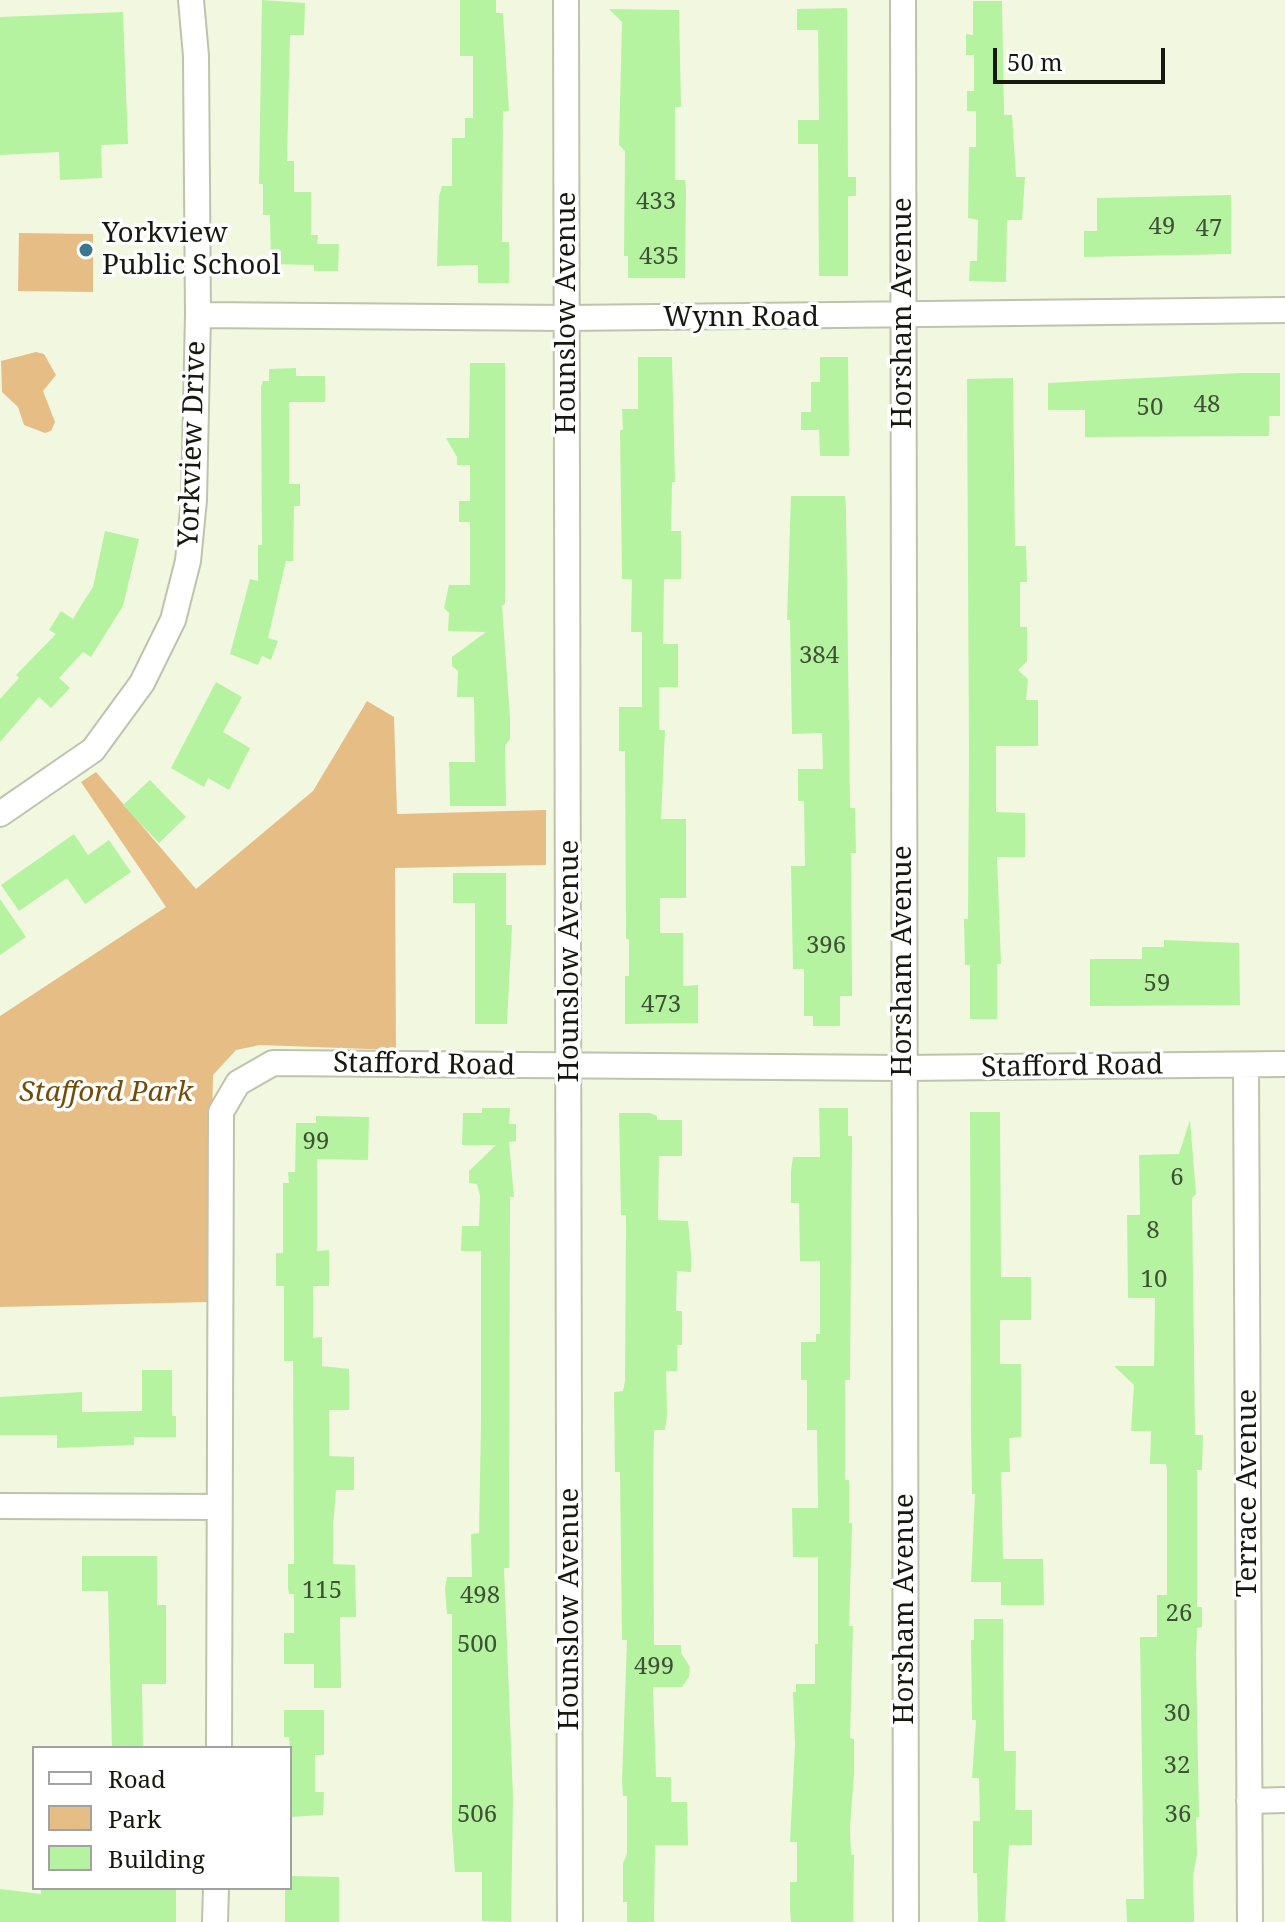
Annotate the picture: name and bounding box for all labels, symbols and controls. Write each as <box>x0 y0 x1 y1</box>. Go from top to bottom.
scale bar <box>997 32 1169 82</box>
text: 50 m <box>1007 45 1063 78</box>
house number: 433 <box>636 188 676 216</box>
street label: Hounslow Avenue <box>550 191 584 435</box>
street label: Horsham Avenue <box>886 197 920 429</box>
house number: 49 <box>1149 213 1175 241</box>
house number: 47 <box>1196 215 1222 243</box>
place label: Yorkview Public School <box>102 217 280 283</box>
marker: Yorkview Public School <box>77 241 95 259</box>
house number: 435 <box>639 243 679 271</box>
street label: Wynn Road <box>663 301 819 335</box>
street label: Yorkview Drive <box>173 340 213 548</box>
house number: 48 <box>1194 391 1220 419</box>
house number: 50 <box>1137 394 1163 422</box>
house number: 384 <box>799 642 839 670</box>
street label: Hounslow Avenue <box>553 839 587 1083</box>
street label: Horsham Avenue <box>886 845 920 1077</box>
house number: 396 <box>806 932 846 960</box>
house number: 59 <box>1144 970 1170 998</box>
house number: 473 <box>641 991 681 1019</box>
street label: Stafford Road <box>333 1047 515 1083</box>
street label: Stafford Road <box>981 1049 1163 1085</box>
park label: Stafford Park <box>19 1076 193 1110</box>
house number: 99 <box>303 1128 329 1156</box>
house number: 6 <box>1170 1164 1184 1192</box>
house number: 8 <box>1146 1217 1160 1245</box>
house number: 10 <box>1141 1266 1167 1294</box>
street label: Terrace Avenue <box>1231 1389 1265 1597</box>
street label: Hounslow Avenue <box>553 1487 587 1731</box>
street label: Horsham Avenue <box>888 1493 922 1725</box>
house number: 115 <box>302 1577 342 1605</box>
house number: 498 <box>460 1582 500 1610</box>
house number: 26 <box>1166 1600 1192 1628</box>
house number: 500 <box>457 1631 497 1659</box>
house number: 499 <box>634 1653 674 1681</box>
house number: 30 <box>1164 1700 1190 1728</box>
legend <box>32 1746 292 1890</box>
house number: 32 <box>1164 1752 1190 1780</box>
text: Road <box>108 1762 166 1795</box>
house number: 506 <box>457 1801 497 1829</box>
house number: 36 <box>1165 1801 1191 1829</box>
text: Park <box>108 1802 161 1835</box>
text: Building <box>108 1842 205 1875</box>

